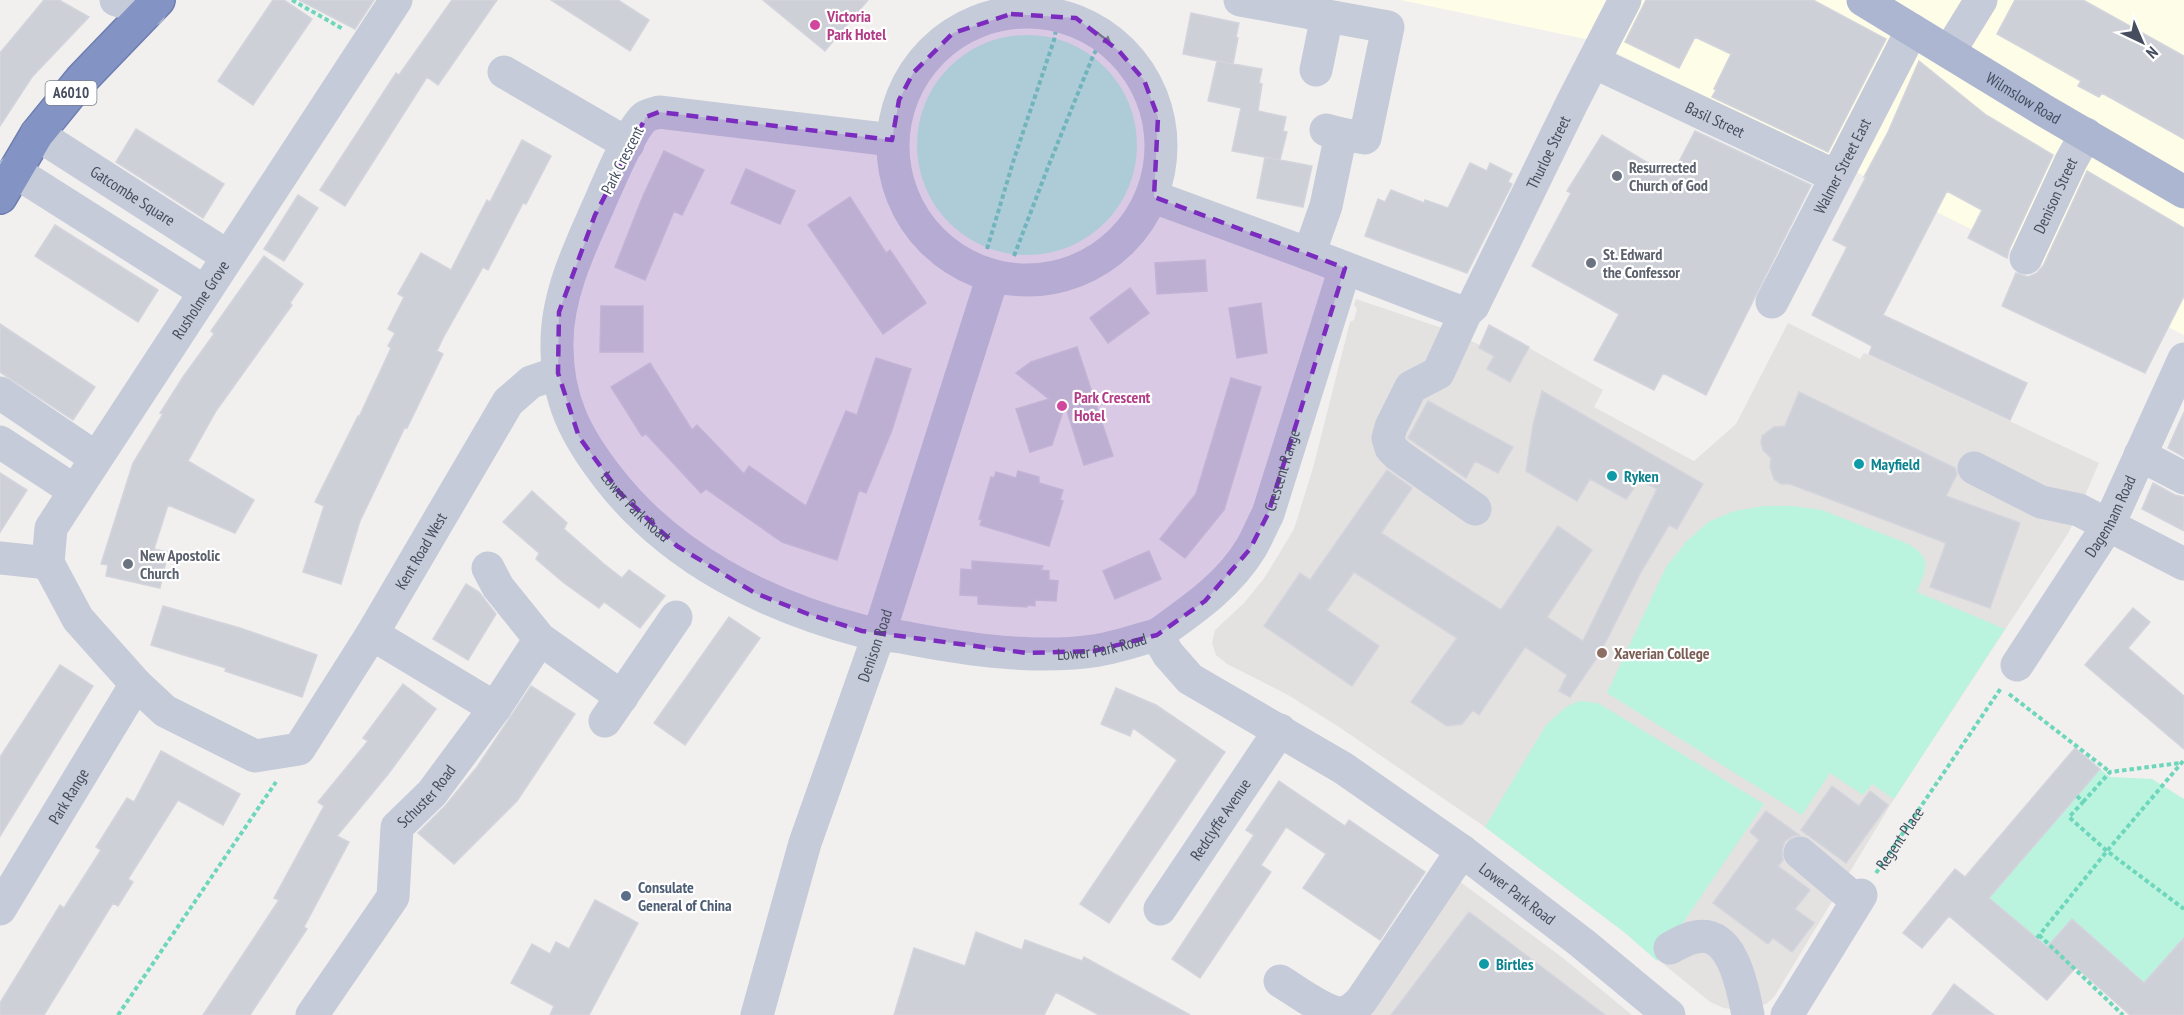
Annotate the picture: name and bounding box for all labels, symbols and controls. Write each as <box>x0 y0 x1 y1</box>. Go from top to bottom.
place label: Victoria Park Hotel <box>826 6 886 44</box>
north arrow <box>2112 12 2172 72</box>
marker: Victoria Park Hotel <box>808 18 822 32</box>
one-way arrow <box>1096 32 1112 45</box>
text: N <box>2142 43 2162 63</box>
street label: Wilmslow Road <box>1982 67 2065 128</box>
road number: A6010 <box>46 81 97 105</box>
street label: Basil Street <box>1682 97 1748 142</box>
street label: Thurloe Street <box>1522 112 1575 192</box>
street label: Walmer Street East <box>1809 114 1875 217</box>
street label: Park Crescent <box>596 122 648 197</box>
street label: Denison Street <box>2029 153 2081 237</box>
place label: Resurrected Church of God <box>1629 157 1708 195</box>
street label: Gatcombe Square <box>87 161 179 230</box>
marker: Resurrected Church of God <box>1610 169 1624 183</box>
place label: St. Edward the Confessor <box>1603 244 1680 282</box>
street label: Rusholme Grove <box>167 256 233 343</box>
marker: St. Edward the Confessor <box>1584 256 1598 270</box>
place label: Park Crescent Hotel <box>1074 387 1151 425</box>
marker: Park Crescent Hotel <box>1055 399 1069 413</box>
street label: Crescent Range <box>1259 427 1304 514</box>
place label: Mayfield <box>1871 454 1920 474</box>
marker: Mayfield <box>1852 457 1866 471</box>
place label: Ryken <box>1624 466 1659 486</box>
street label: Lower Park Road <box>597 467 674 546</box>
marker: Ryken <box>1605 469 1619 483</box>
street label: Dagenham Road <box>2080 472 2140 561</box>
street label: Kent Road West <box>390 508 451 593</box>
place label: New Apostolic Church <box>140 545 221 583</box>
marker: New Apostolic Church <box>121 557 135 571</box>
street label: Denison Road <box>853 607 896 685</box>
street label: Lower Park Road <box>1057 628 1149 664</box>
place label: Xaverian College <box>1614 643 1710 663</box>
marker: Xaverian College <box>1595 646 1609 660</box>
street label: Schuster Road <box>393 761 460 832</box>
street label: Park Range <box>44 765 93 828</box>
street label: Redclyffe Avenue <box>1186 775 1255 864</box>
street label: Regent Place <box>1871 803 1928 873</box>
street label: Lower Park Road <box>1475 858 1560 929</box>
place label: Consulate General of China <box>638 877 732 915</box>
marker: Consulate General of China <box>619 889 633 903</box>
place label: Birtles <box>1496 954 1534 974</box>
marker: Birtles <box>1477 957 1491 971</box>

